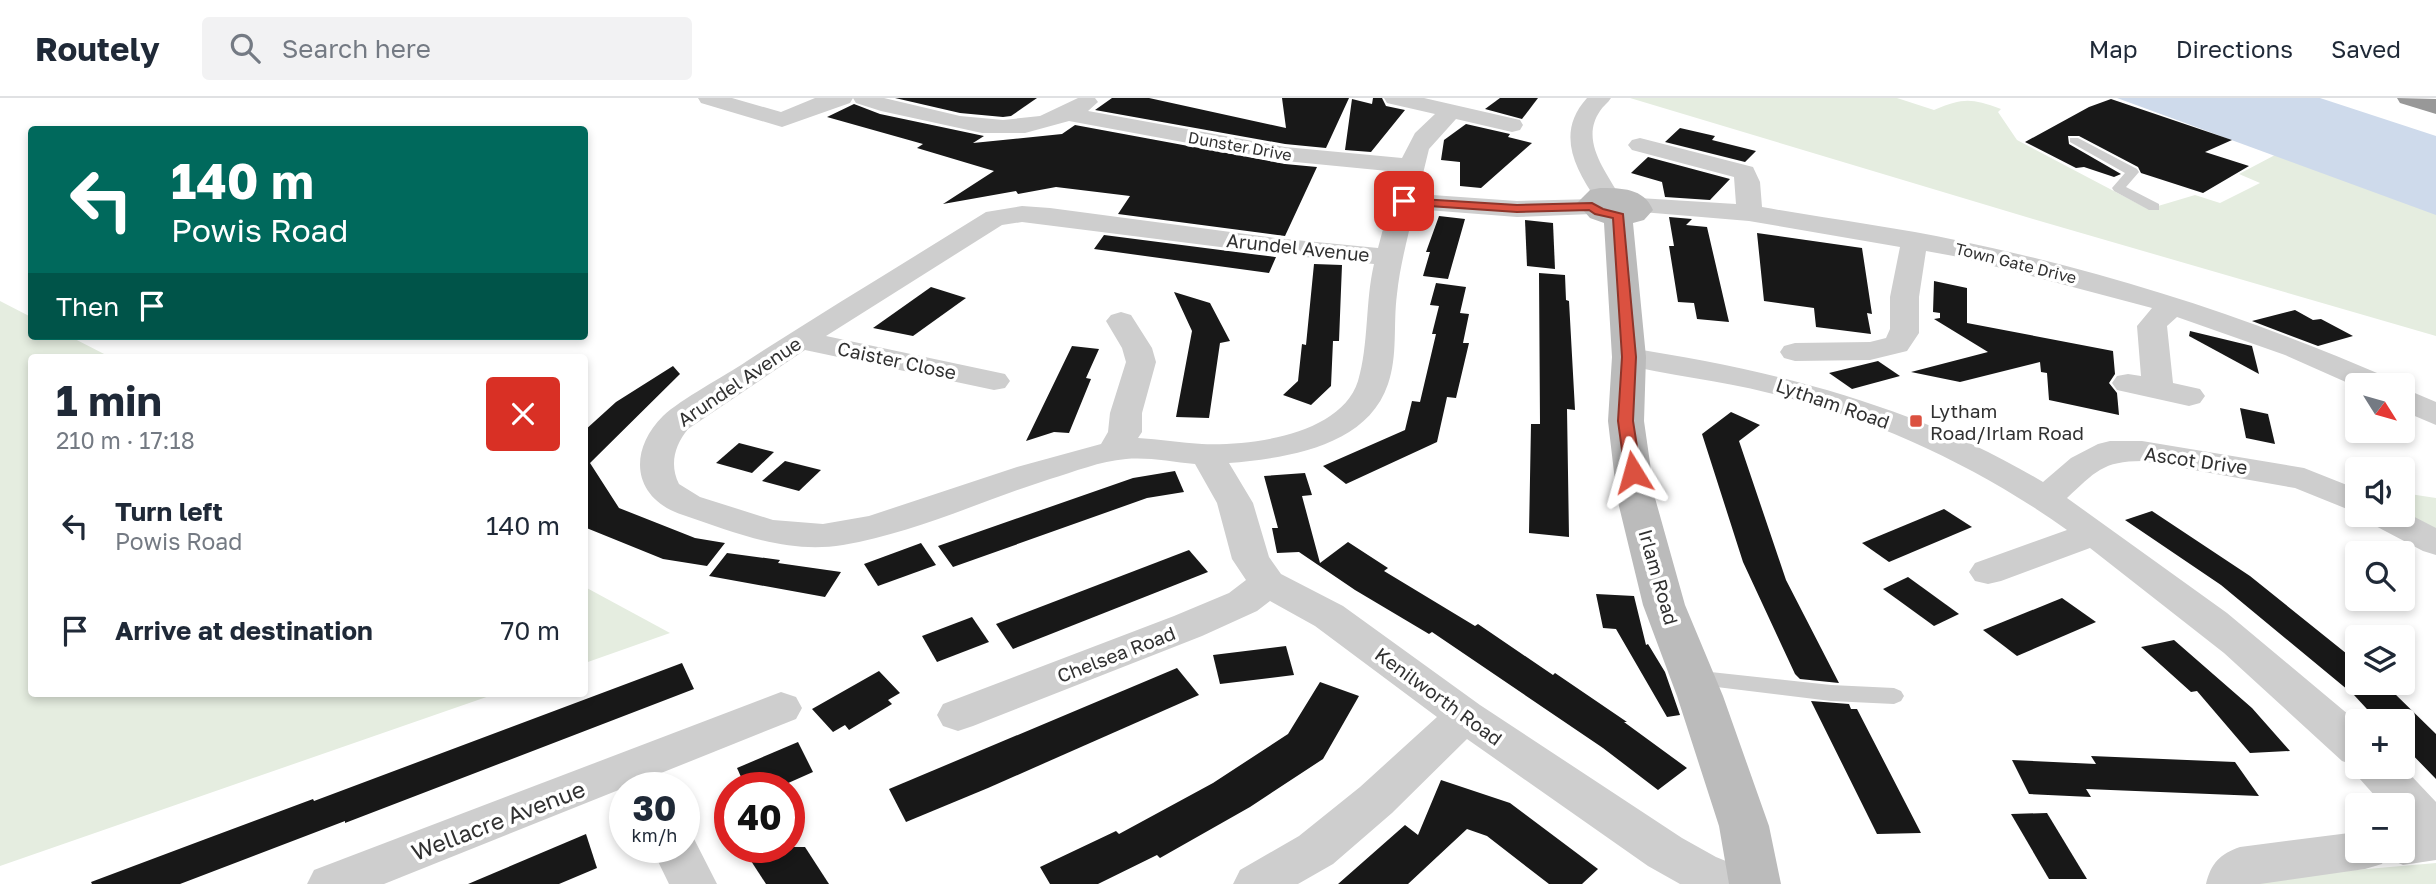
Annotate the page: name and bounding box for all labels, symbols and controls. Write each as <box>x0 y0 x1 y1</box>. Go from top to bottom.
search box <box>202 17 692 80</box>
text: Routely <box>35 29 160 68</box>
icon: search <box>226 29 264 67</box>
text: Search here <box>282 33 431 64</box>
text: Map <box>2089 34 2138 63</box>
text: Directions <box>2176 34 2293 63</box>
text: Saved <box>2331 34 2401 63</box>
street label: Dunster Drive <box>1187 127 1293 165</box>
text: 140 m <box>171 151 314 210</box>
icon: left <box>56 154 147 245</box>
pin <box>1374 171 1434 231</box>
icon: arrive <box>1385 182 1423 220</box>
text: Powis Road <box>171 211 348 249</box>
street label: Arundel Avenue <box>1225 228 1371 266</box>
street label: Town Gate Drive <box>1953 238 2079 288</box>
icon: arrive <box>133 287 171 325</box>
text: Then <box>56 291 119 322</box>
street label: Arundel Avenue <box>673 331 805 431</box>
street label: Caister Close <box>835 336 959 384</box>
street label: Lytham Road <box>1773 373 1893 433</box>
north arrow <box>2345 373 2415 443</box>
map controls <box>2345 373 2415 863</box>
text: 1 min <box>56 375 162 425</box>
button: close <box>486 377 560 451</box>
place label: Lytham Road/Irlam Road <box>1930 399 2084 444</box>
marker: Lytham Road/Irlam Road <box>1908 413 1924 429</box>
text: 210 m · 17:18 <box>56 426 195 454</box>
position arrow <box>1596 435 1670 509</box>
street label: Ascot Drive <box>2143 441 2249 479</box>
button: sound <box>2345 457 2415 527</box>
text: Turn left <box>115 496 223 527</box>
icon: left <box>56 507 94 545</box>
text: 140 m <box>486 510 560 541</box>
text: Powis Road <box>115 527 243 555</box>
street label: Irlam Road <box>1634 527 1684 627</box>
button: search <box>2345 541 2415 611</box>
icon: arrive <box>56 612 94 650</box>
text: Arrive at destination <box>115 615 373 646</box>
text: 70 m <box>501 615 560 646</box>
street label: Chelsea Road <box>1054 621 1178 687</box>
button: layers <box>2345 625 2415 695</box>
street label: Kenilworth Road <box>1371 642 1507 750</box>
button: + <box>2345 709 2415 779</box>
speed limit sign: 40 <box>714 772 805 863</box>
street label: Wellacre Avenue <box>407 774 589 866</box>
text: 30 <box>632 787 677 829</box>
button: − <box>2345 793 2415 863</box>
text: km/h <box>632 824 677 846</box>

